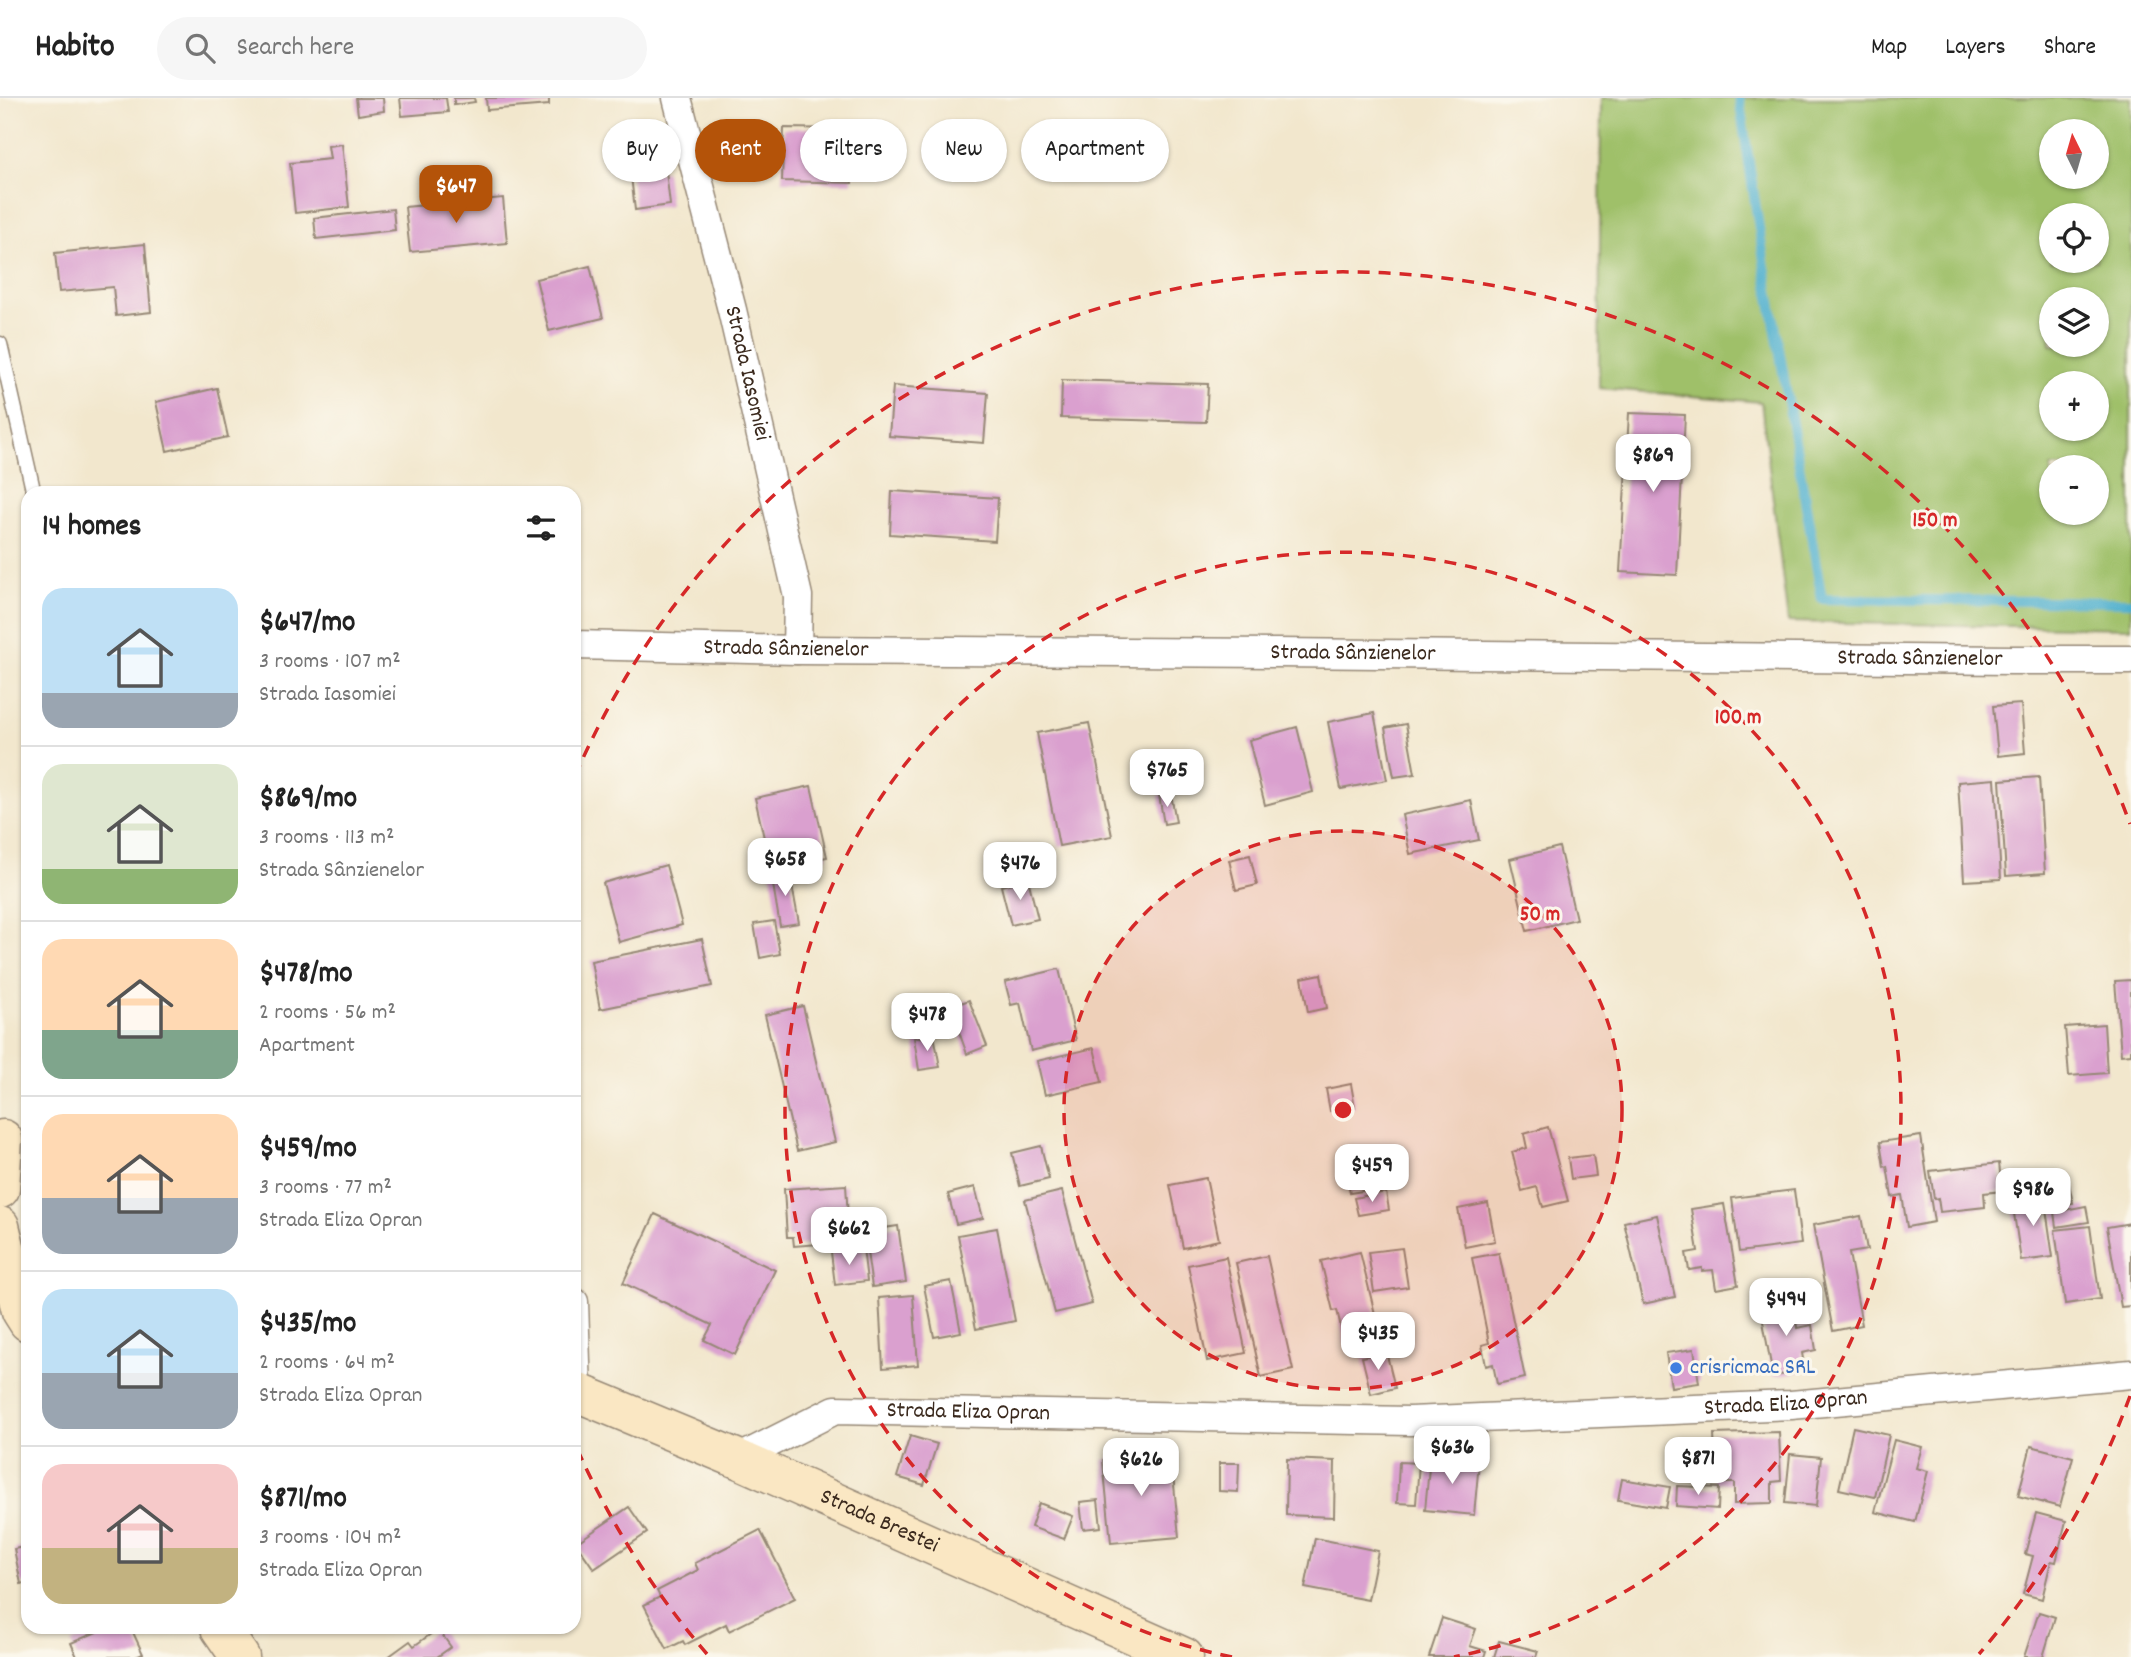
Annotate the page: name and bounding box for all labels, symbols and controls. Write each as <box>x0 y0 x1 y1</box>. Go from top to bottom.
search box <box>157 17 647 80</box>
text: Habito <box>35 25 115 72</box>
icon: search <box>181 29 219 67</box>
text: Search here <box>237 30 354 67</box>
text: Map <box>1871 31 1907 65</box>
text: Layers <box>1945 31 2006 65</box>
text: Share <box>2044 31 2096 65</box>
chip: Buy <box>602 119 681 182</box>
chip: Rent <box>695 119 786 182</box>
chip: Filters <box>800 119 907 182</box>
chip: New <box>921 119 1007 182</box>
chip: Apartment <box>1021 119 1169 182</box>
north arrow <box>2039 119 2109 189</box>
map controls <box>2039 119 2109 525</box>
pin: $647 <box>415 166 497 225</box>
text: $647 <box>435 171 477 204</box>
button: locate <box>2039 203 2109 273</box>
button: layers <box>2039 287 2109 357</box>
street label: Strada Iasomiei <box>715 303 778 444</box>
button: + <box>2039 371 2109 441</box>
pin: $869 <box>1612 434 1694 494</box>
text: $869 <box>1632 440 1674 473</box>
button: − <box>2039 455 2109 525</box>
text: 14 homes <box>42 507 141 550</box>
text: 150 m <box>1912 507 1958 537</box>
icon: filters <box>522 509 560 547</box>
text: $647/mo <box>259 603 355 646</box>
icon: home <box>98 616 182 700</box>
street label: Strada Sânzienelor <box>703 631 869 667</box>
street label: Strada Sânzienelor <box>1270 636 1436 671</box>
street label: Strada Sânzienelor <box>1837 642 2003 676</box>
text: 3 rooms · 107 m² <box>259 646 401 679</box>
text: Strada Iasomiei <box>259 679 396 712</box>
text: 100 m <box>1715 704 1761 734</box>
pin: $765 <box>1126 750 1208 809</box>
text: $765 <box>1146 755 1188 788</box>
text: $869/mo <box>259 779 357 822</box>
icon: home <box>98 792 182 876</box>
text: 3 rooms · 113 m² <box>259 822 395 855</box>
pin: $658 <box>744 838 826 898</box>
pin: $476 <box>979 842 1061 902</box>
text: $658 <box>764 844 806 877</box>
text: $476 <box>999 848 1041 881</box>
text: Strada Sânzienelor <box>259 855 424 888</box>
text: 50 m <box>1520 901 1560 931</box>
text: $478/mo <box>259 954 353 997</box>
icon: home <box>98 967 182 1051</box>
pin: $478 <box>886 993 968 1053</box>
text: 2 rooms · 56 m² <box>259 997 396 1030</box>
text: $478 <box>907 999 947 1032</box>
text: Apartment <box>259 1030 355 1063</box>
centre of rings <box>1331 1098 1355 1122</box>
text: $459/mo <box>259 1129 357 1172</box>
icon: home <box>98 1142 182 1226</box>
pin: $459 <box>1331 1144 1413 1204</box>
text: $459 <box>1351 1150 1393 1183</box>
pin: $986 <box>1992 1168 2074 1228</box>
text: 3 rooms · 77 m² <box>259 1172 392 1205</box>
text: $986 <box>2012 1174 2054 1207</box>
text: Strada Eliza Opran <box>259 1205 422 1238</box>
pin: $662 <box>808 1208 890 1267</box>
text: $662 <box>827 1213 871 1246</box>
pin: $494 <box>1745 1278 1827 1338</box>
text: $494 <box>1765 1284 1807 1317</box>
text: $435/mo <box>259 1304 356 1347</box>
pin: $435 <box>1337 1312 1419 1372</box>
icon: home <box>98 1317 182 1401</box>
text: $435 <box>1357 1318 1399 1351</box>
text: 2 rooms · 64 m² <box>259 1347 395 1380</box>
place label: crisricmac SRL <box>1690 1352 1816 1385</box>
marker: crisricmac SRL <box>1668 1360 1684 1376</box>
text: Strada Eliza Opran <box>259 1380 422 1413</box>
street label: Strada Eliza Opran <box>1703 1382 1869 1425</box>
street label: Strada Eliza Opran <box>886 1394 1050 1431</box>
pin: $636 <box>1411 1426 1493 1486</box>
text: $636 <box>1430 1432 1474 1465</box>
pin: $626 <box>1100 1438 1182 1498</box>
pin: $871 <box>1657 1438 1739 1497</box>
text: $871 <box>1681 1443 1715 1476</box>
text: $626 <box>1119 1444 1163 1477</box>
text: $871/mo <box>259 1479 347 1522</box>
street label: Strada Brestei <box>814 1481 944 1563</box>
icon: home <box>98 1492 182 1576</box>
text: 3 rooms · 104 m² <box>259 1522 401 1555</box>
text: Strada Eliza Opran <box>259 1555 422 1588</box>

